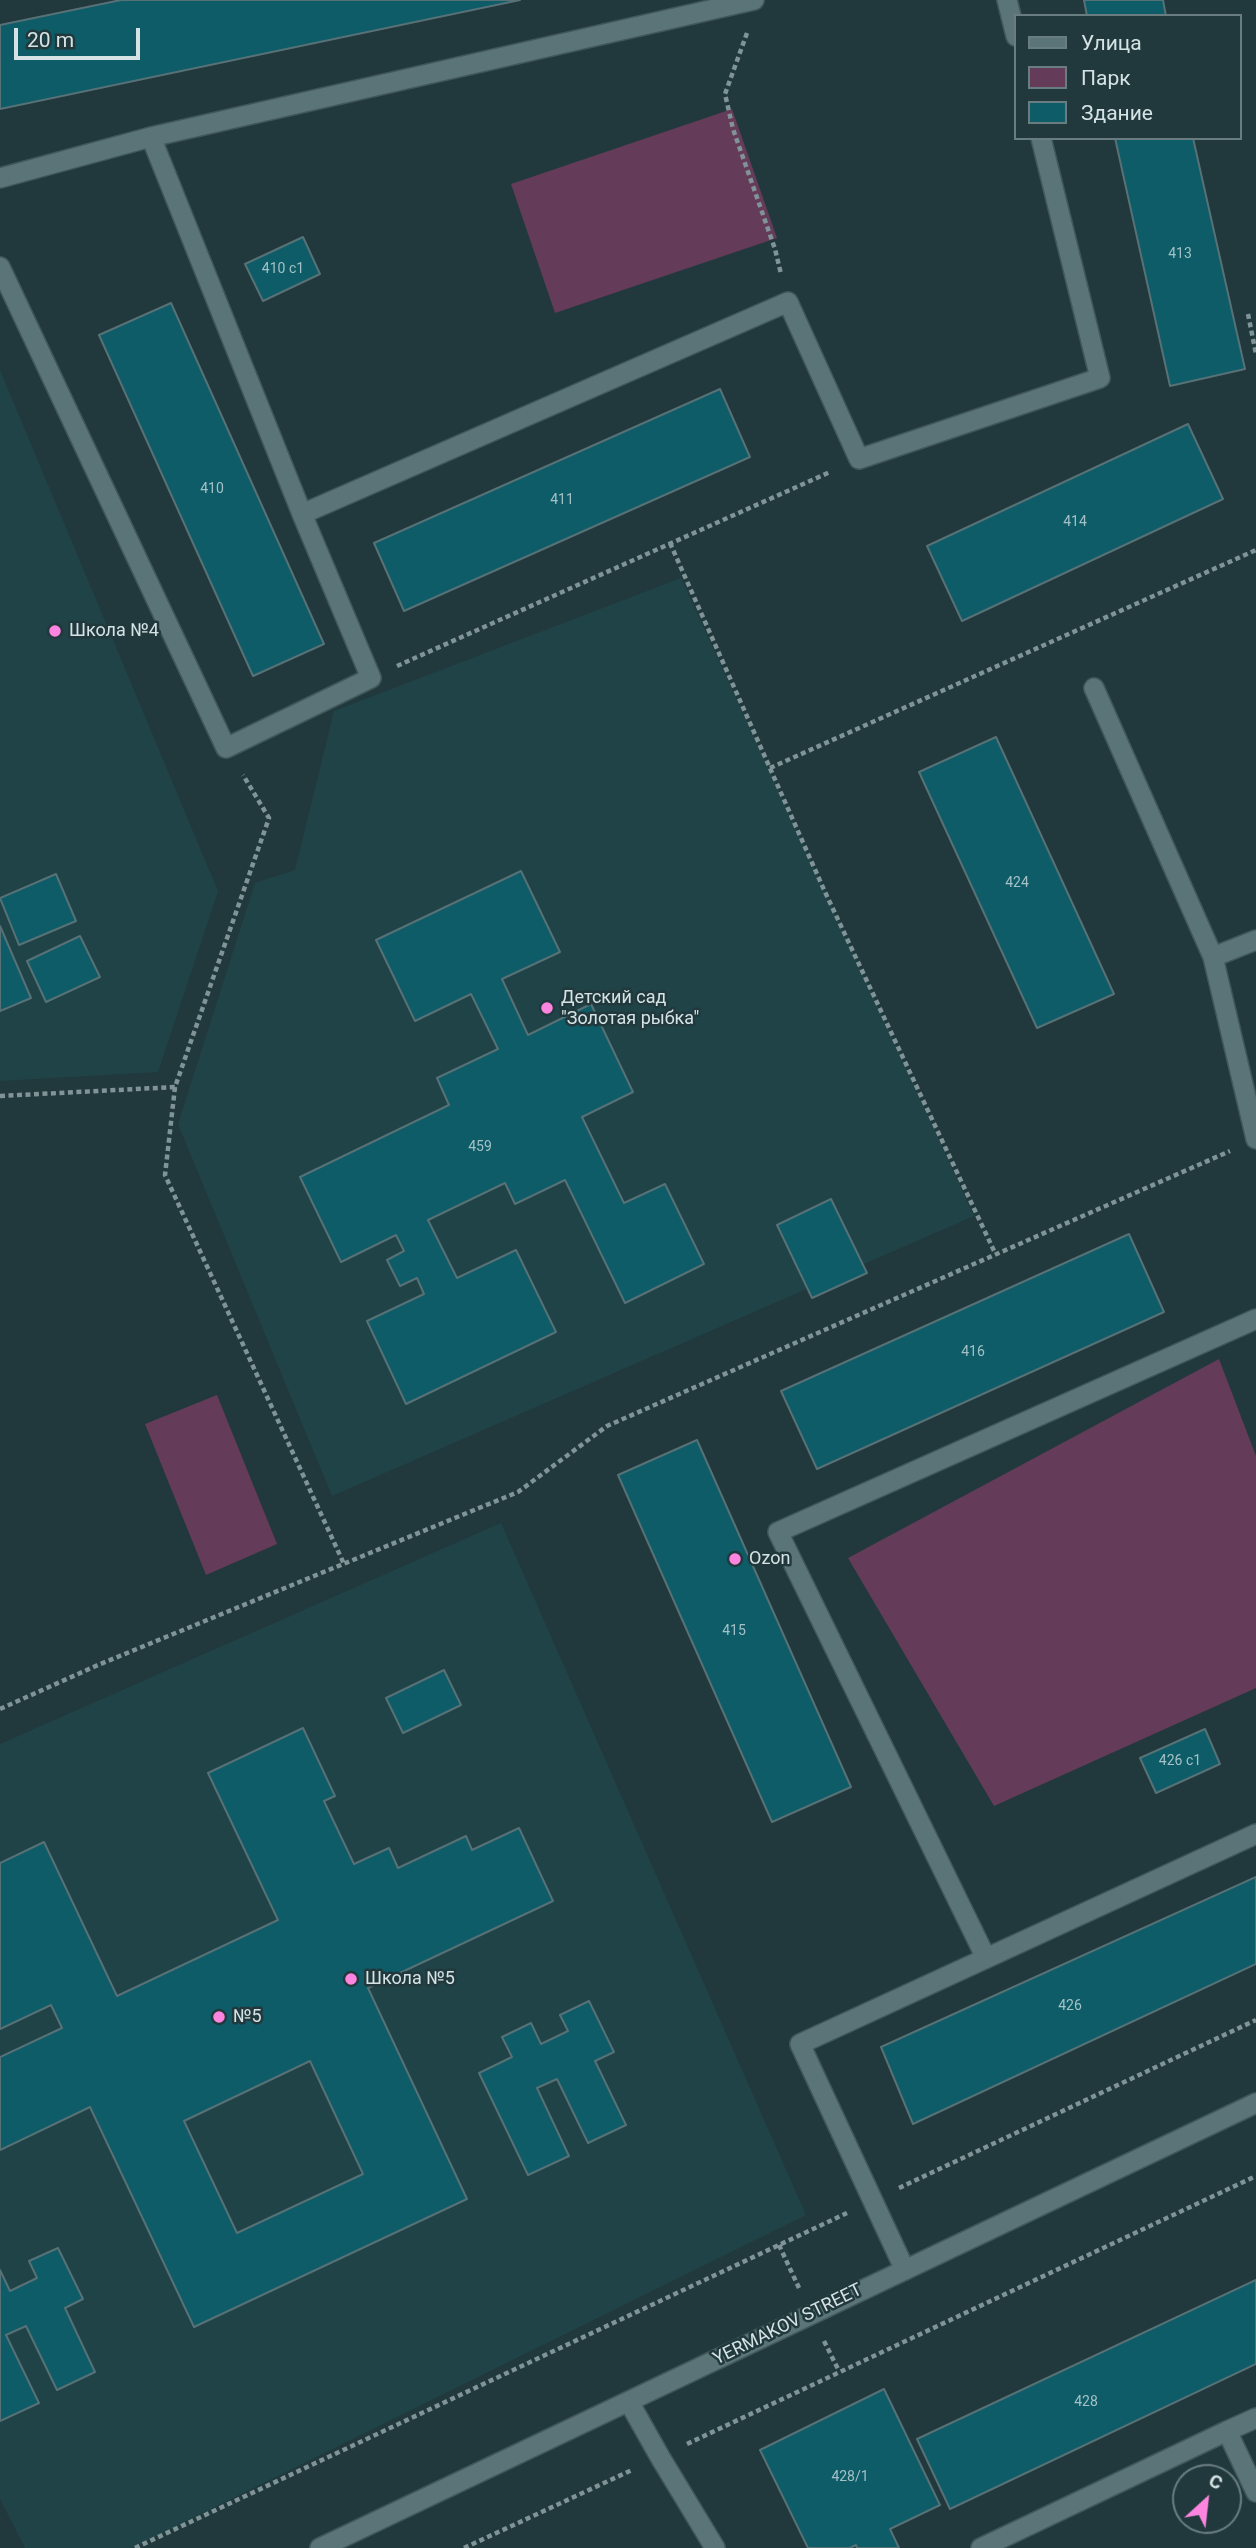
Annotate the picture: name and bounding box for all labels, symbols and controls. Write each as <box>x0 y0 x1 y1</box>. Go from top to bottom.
scale bar <box>18 14 144 58</box>
legend <box>1014 14 1242 140</box>
text: 20 m <box>27 28 74 52</box>
text: Улица <box>1081 31 1142 55</box>
text: Парк <box>1081 66 1131 90</box>
text: Здание <box>1081 101 1153 125</box>
house number: 413 <box>1168 246 1192 262</box>
house number: 410 с1 <box>262 261 304 277</box>
house number: 410 <box>200 481 224 497</box>
house number: 411 <box>550 492 574 508</box>
house number: 414 <box>1063 514 1087 530</box>
place label: Школа №4 <box>69 620 159 642</box>
marker: Школа №4 <box>47 623 63 639</box>
house number: 424 <box>1005 875 1029 891</box>
place label: Детский сад "Золотая рыбка" <box>561 987 699 1030</box>
marker: Детский сад "Золотая рыбка" <box>539 1000 555 1016</box>
house number: 459 <box>468 1139 492 1155</box>
house number: 416 <box>961 1344 985 1360</box>
place label: Ozon <box>749 1548 790 1570</box>
marker: Ozon <box>727 1551 743 1567</box>
house number: 415 <box>722 1623 746 1639</box>
house number: 426 с1 <box>1159 1753 1201 1769</box>
place label: Школа №5 <box>365 1968 455 1990</box>
marker: Школа №5 <box>343 1971 359 1987</box>
house number: 426 <box>1058 1998 1082 2014</box>
place label: №5 <box>233 2006 262 2028</box>
marker: №5 <box>211 2009 227 2025</box>
street label: YERMAKOV STREET <box>710 2280 866 2370</box>
house number: 428 <box>1074 2394 1098 2410</box>
north arrow <box>1172 2464 1242 2534</box>
house number: 428/1 <box>831 2469 869 2485</box>
text: С <box>1205 2469 1227 2495</box>

